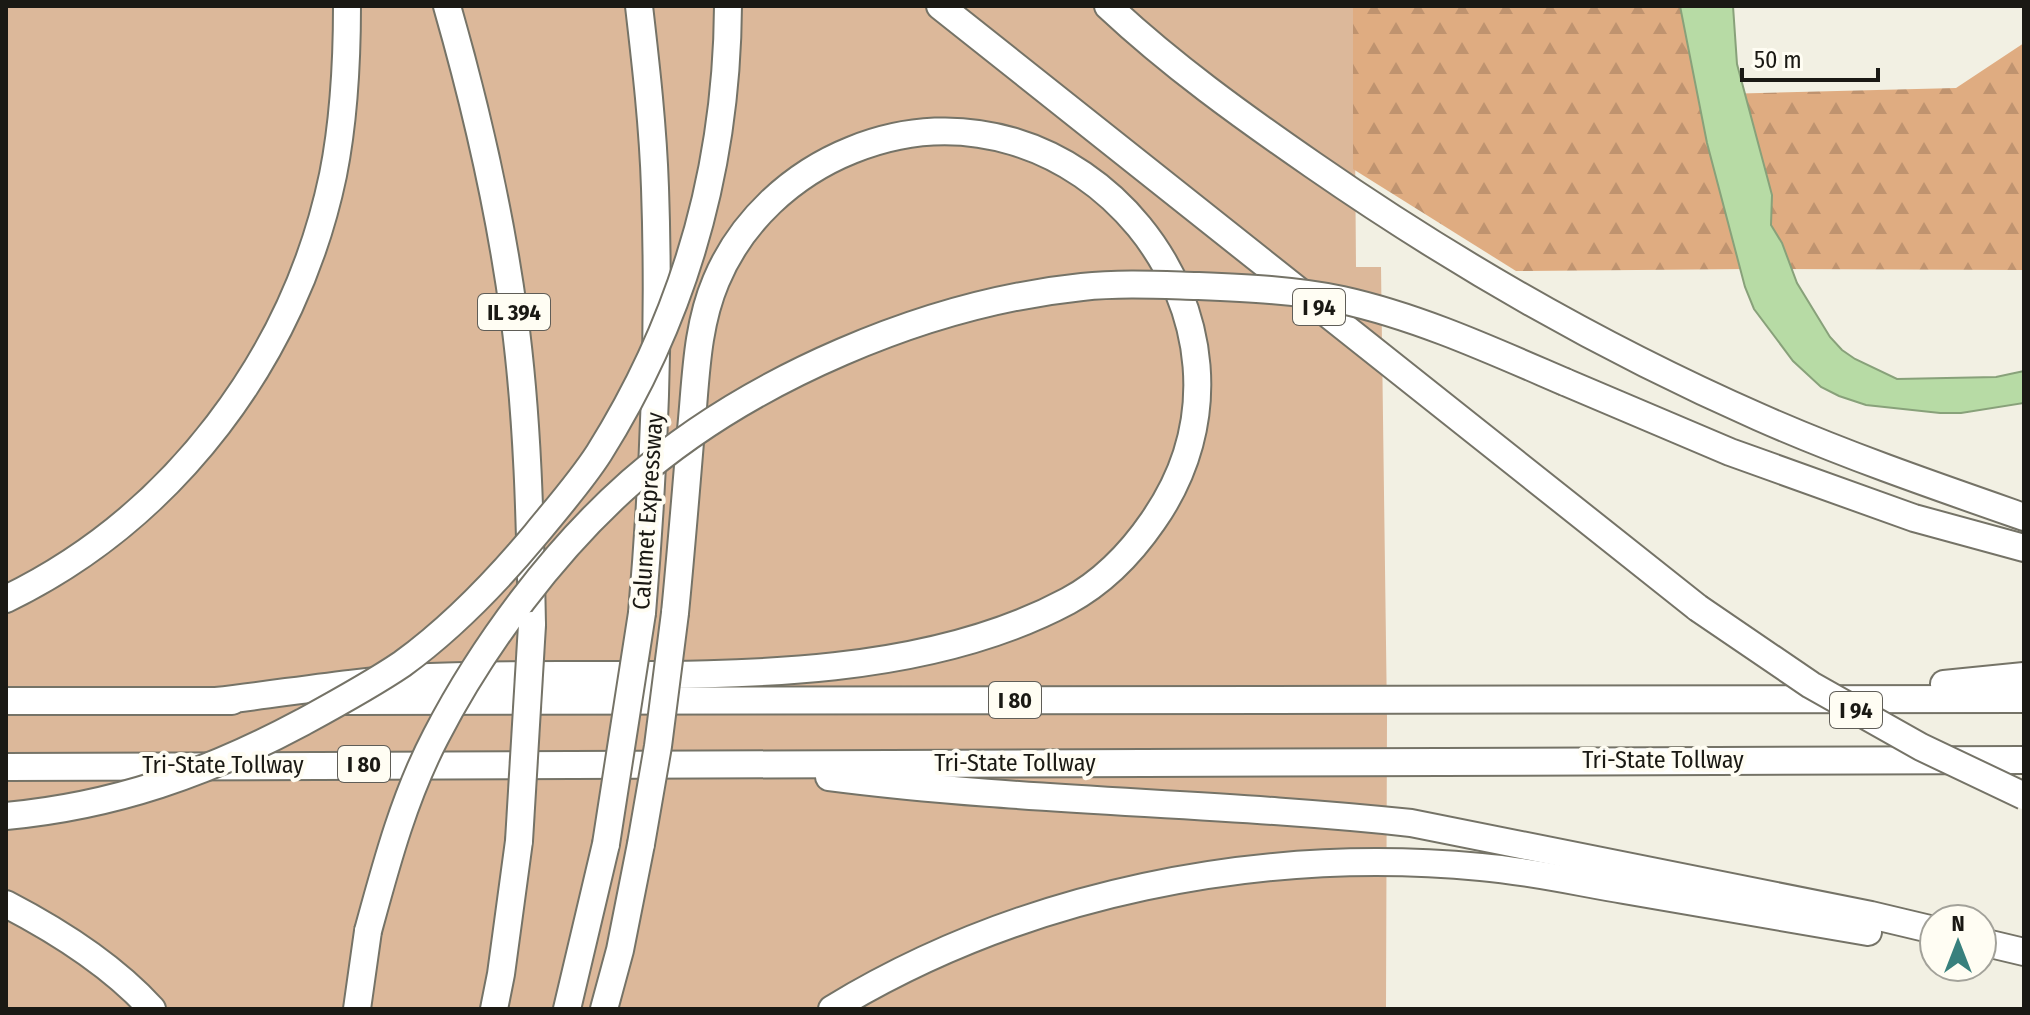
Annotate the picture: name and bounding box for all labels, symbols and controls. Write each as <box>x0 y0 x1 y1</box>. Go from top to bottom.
scale bar <box>1742 32 1878 82</box>
text: 50 m <box>1754 46 1802 74</box>
road number: I 94 <box>1293 289 1345 325</box>
road number: IL 394 <box>478 294 550 330</box>
street label: Calumet Expressway <box>627 411 669 611</box>
road number: I 80 <box>989 682 1041 718</box>
road number: I 94 <box>1830 692 1882 728</box>
road number: I 80 <box>338 746 390 782</box>
street label: Tri-State Tollway <box>1582 746 1744 774</box>
street label: Tri-State Tollway <box>934 749 1096 777</box>
street label: Tri-State Tollway <box>142 751 304 779</box>
north arrow <box>1918 903 1998 983</box>
text: N <box>1951 910 1965 937</box>

